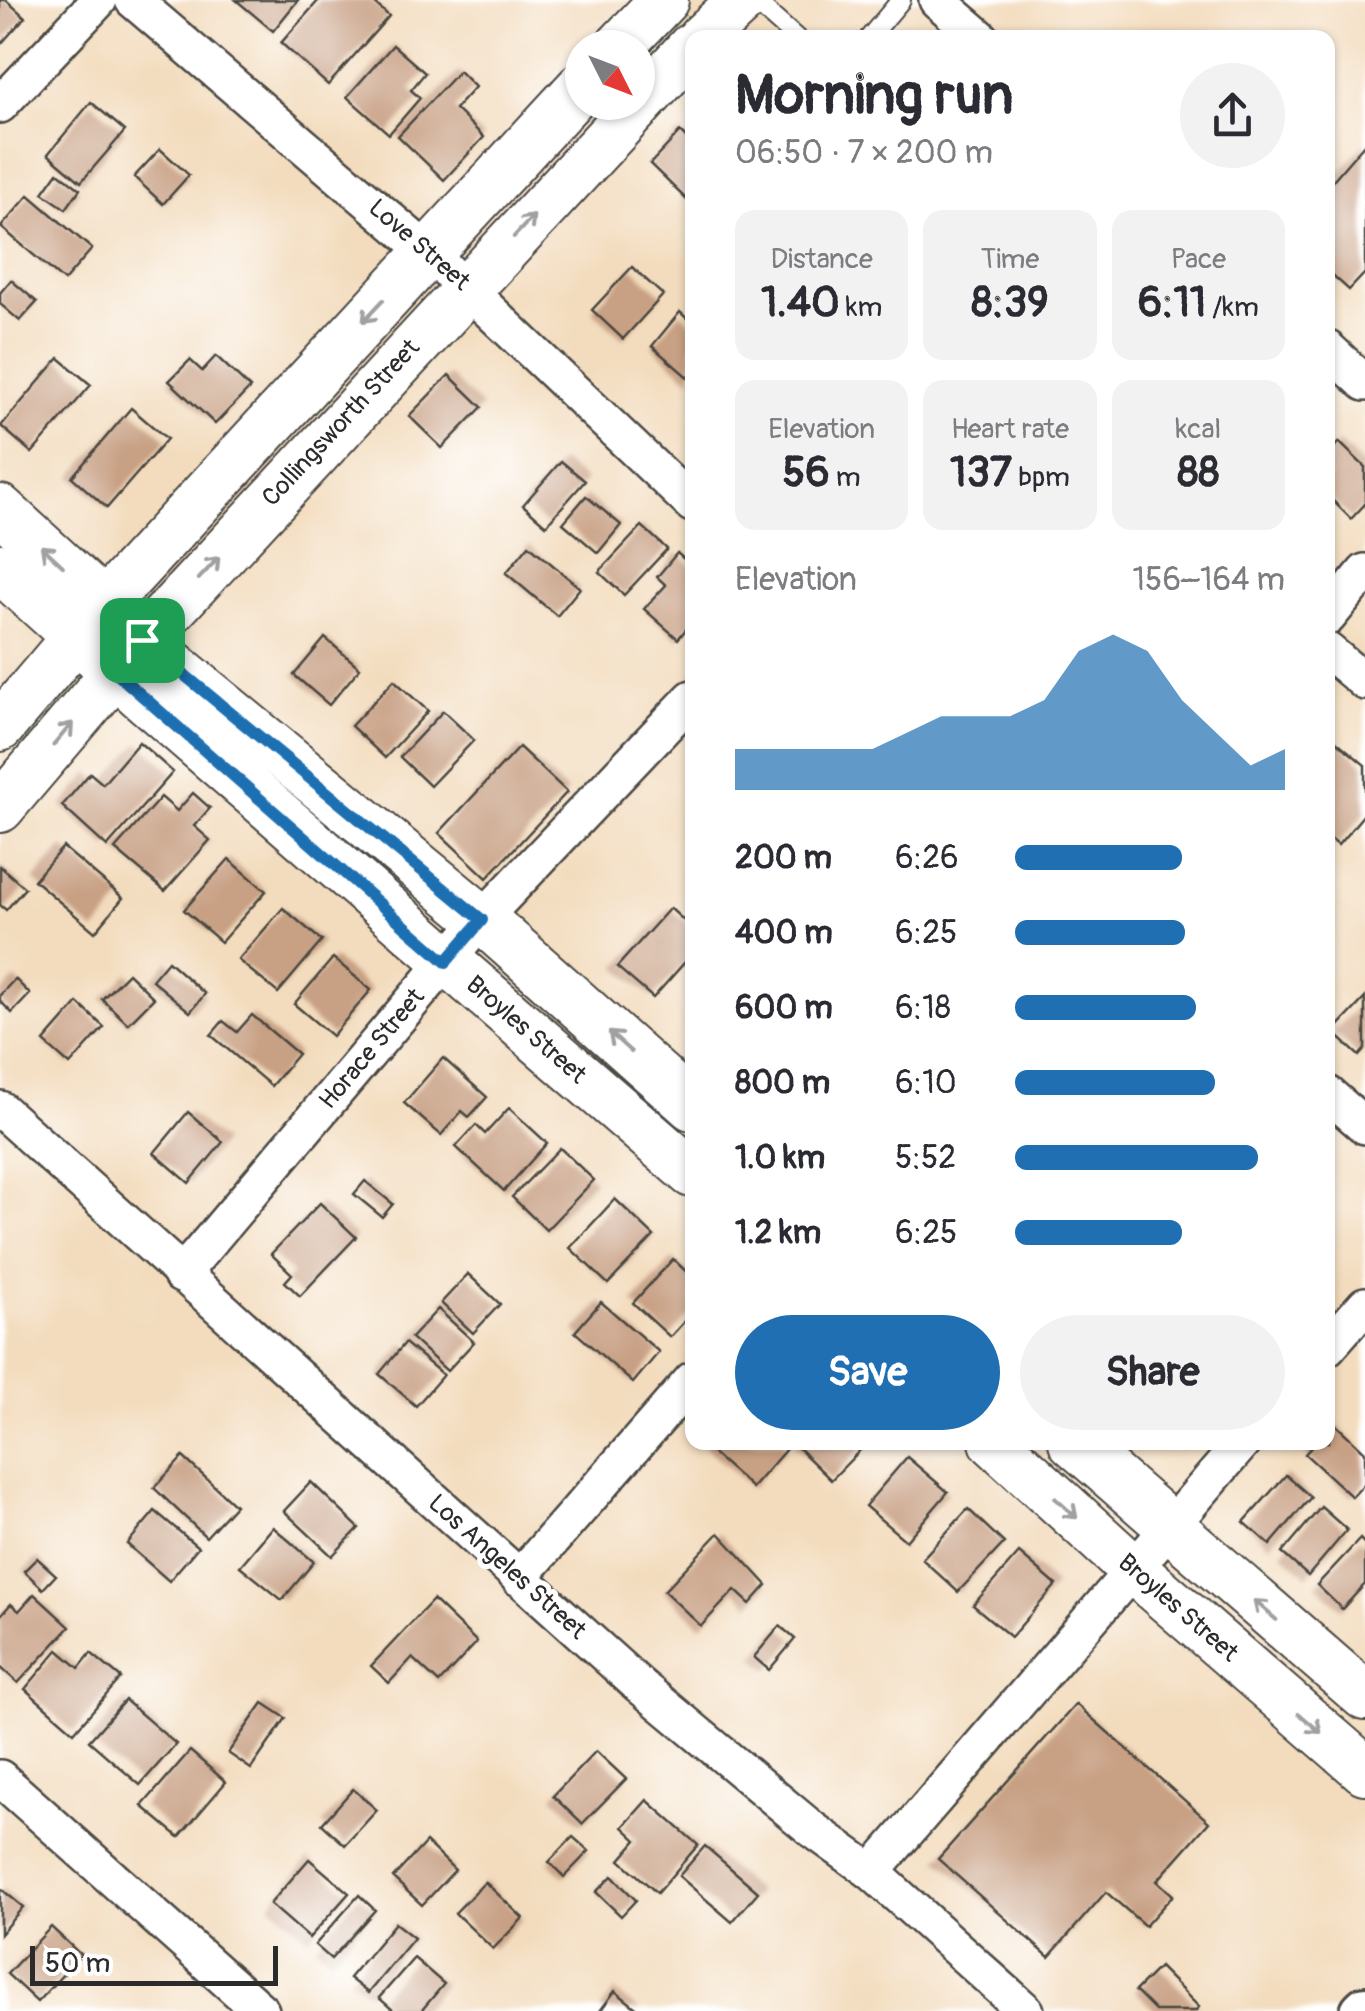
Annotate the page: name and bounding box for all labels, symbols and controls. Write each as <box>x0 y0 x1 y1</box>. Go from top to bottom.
north arrow <box>565 30 655 120</box>
map controls <box>565 30 655 120</box>
text: Morning run <box>735 61 1013 130</box>
button: share <box>1180 63 1285 168</box>
text: 06:50 · 7 × 200 m <box>735 133 993 173</box>
street label: Love Street <box>362 193 477 298</box>
one-way arrow <box>512 215 536 239</box>
text: Distance <box>770 242 873 277</box>
text: Time <box>981 242 1039 277</box>
text: Pace <box>1171 242 1226 277</box>
text: 1.40 <box>761 277 840 329</box>
text: 8:39 <box>971 277 1049 329</box>
text: 6:11 <box>1138 277 1206 329</box>
text: km <box>840 290 882 325</box>
text: /km <box>1206 290 1259 325</box>
one-way arrow <box>362 298 385 323</box>
street label: Collingsworth Street <box>256 332 427 513</box>
text: Elevation <box>768 412 875 447</box>
text: Heart rate <box>951 412 1069 447</box>
text: kcal <box>1176 412 1221 447</box>
text: 56 <box>783 447 830 499</box>
text: 137 <box>950 447 1012 499</box>
text: 88 <box>1177 447 1219 499</box>
text: m <box>830 460 861 495</box>
text: bpm <box>1012 460 1070 495</box>
one-way arrow <box>40 545 65 568</box>
one-way arrow <box>197 556 220 581</box>
text: Elevation <box>735 560 857 600</box>
text: 156–164 m <box>1133 560 1285 600</box>
pin <box>100 598 185 683</box>
icon: arrive <box>115 613 170 668</box>
one-way arrow <box>52 721 74 747</box>
text: 200 m <box>735 838 832 878</box>
text: 6:26 <box>895 838 959 878</box>
text: 400 m <box>735 913 833 953</box>
text: 6:25 <box>895 913 957 953</box>
street label: Broyles Street <box>459 969 593 1091</box>
street label: Horace Street <box>313 982 432 1116</box>
text: 600 m <box>735 988 833 1028</box>
text: 6:18 <box>895 988 951 1028</box>
one-way arrow <box>607 1031 633 1053</box>
text: 800 m <box>735 1063 830 1103</box>
text: 6:10 <box>895 1063 957 1103</box>
text: 1.0 km <box>735 1138 825 1178</box>
text: 5:52 <box>895 1138 956 1178</box>
text: 1.2 km <box>735 1213 821 1253</box>
text: 6:25 <box>895 1213 957 1253</box>
button: Save <box>735 1315 1000 1430</box>
button: Share <box>1020 1315 1285 1430</box>
street label: Los Angeles Street <box>422 1488 593 1647</box>
one-way arrow <box>1053 1496 1078 1519</box>
street label: Broyles Street <box>1111 1547 1245 1669</box>
one-way arrow <box>1252 1599 1278 1621</box>
one-way arrow <box>1297 1711 1322 1734</box>
scale bar <box>30 1941 278 1986</box>
text: 50 m <box>45 1946 110 1981</box>

